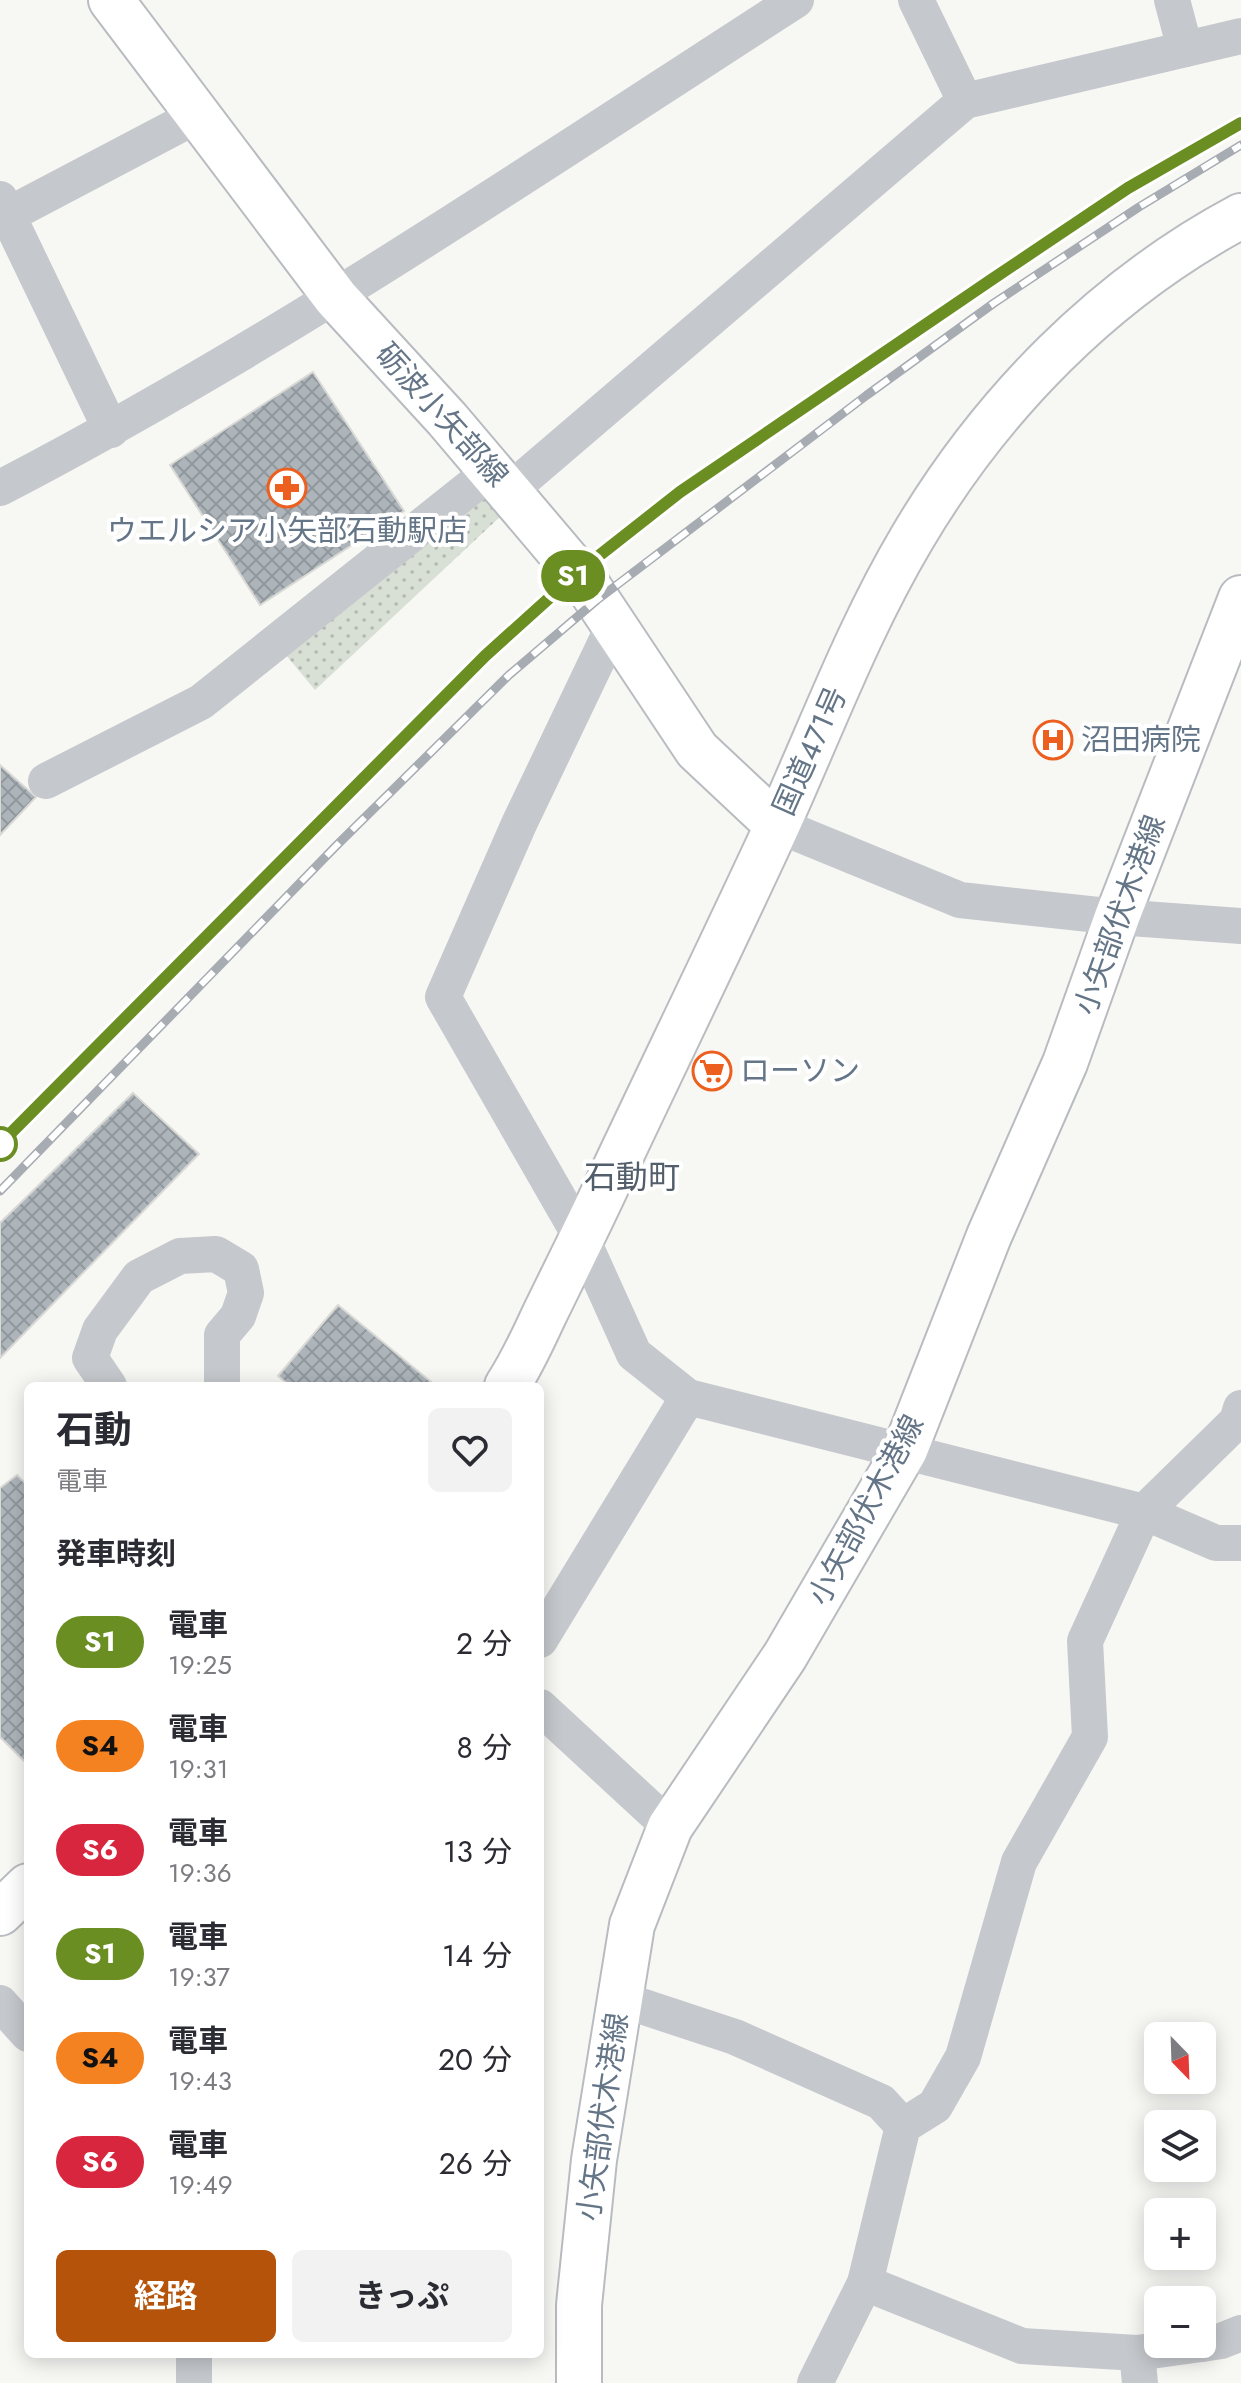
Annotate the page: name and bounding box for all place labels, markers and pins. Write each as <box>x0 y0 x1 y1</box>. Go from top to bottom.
pharmacy icon: ウエルシア小矢部石動駅店 <box>266 467 308 509</box>
place label: ウエルシア小矢部石動駅店 <box>107 509 467 552</box>
place label: 沼田病院 <box>1081 718 1201 761</box>
hospital icon: 沼田病院 <box>1032 719 1074 761</box>
place label: ローソン <box>740 1049 860 1092</box>
supermarket icon: ローソン <box>691 1050 733 1092</box>
unlabelled marker <box>0 1127 17 1161</box>

